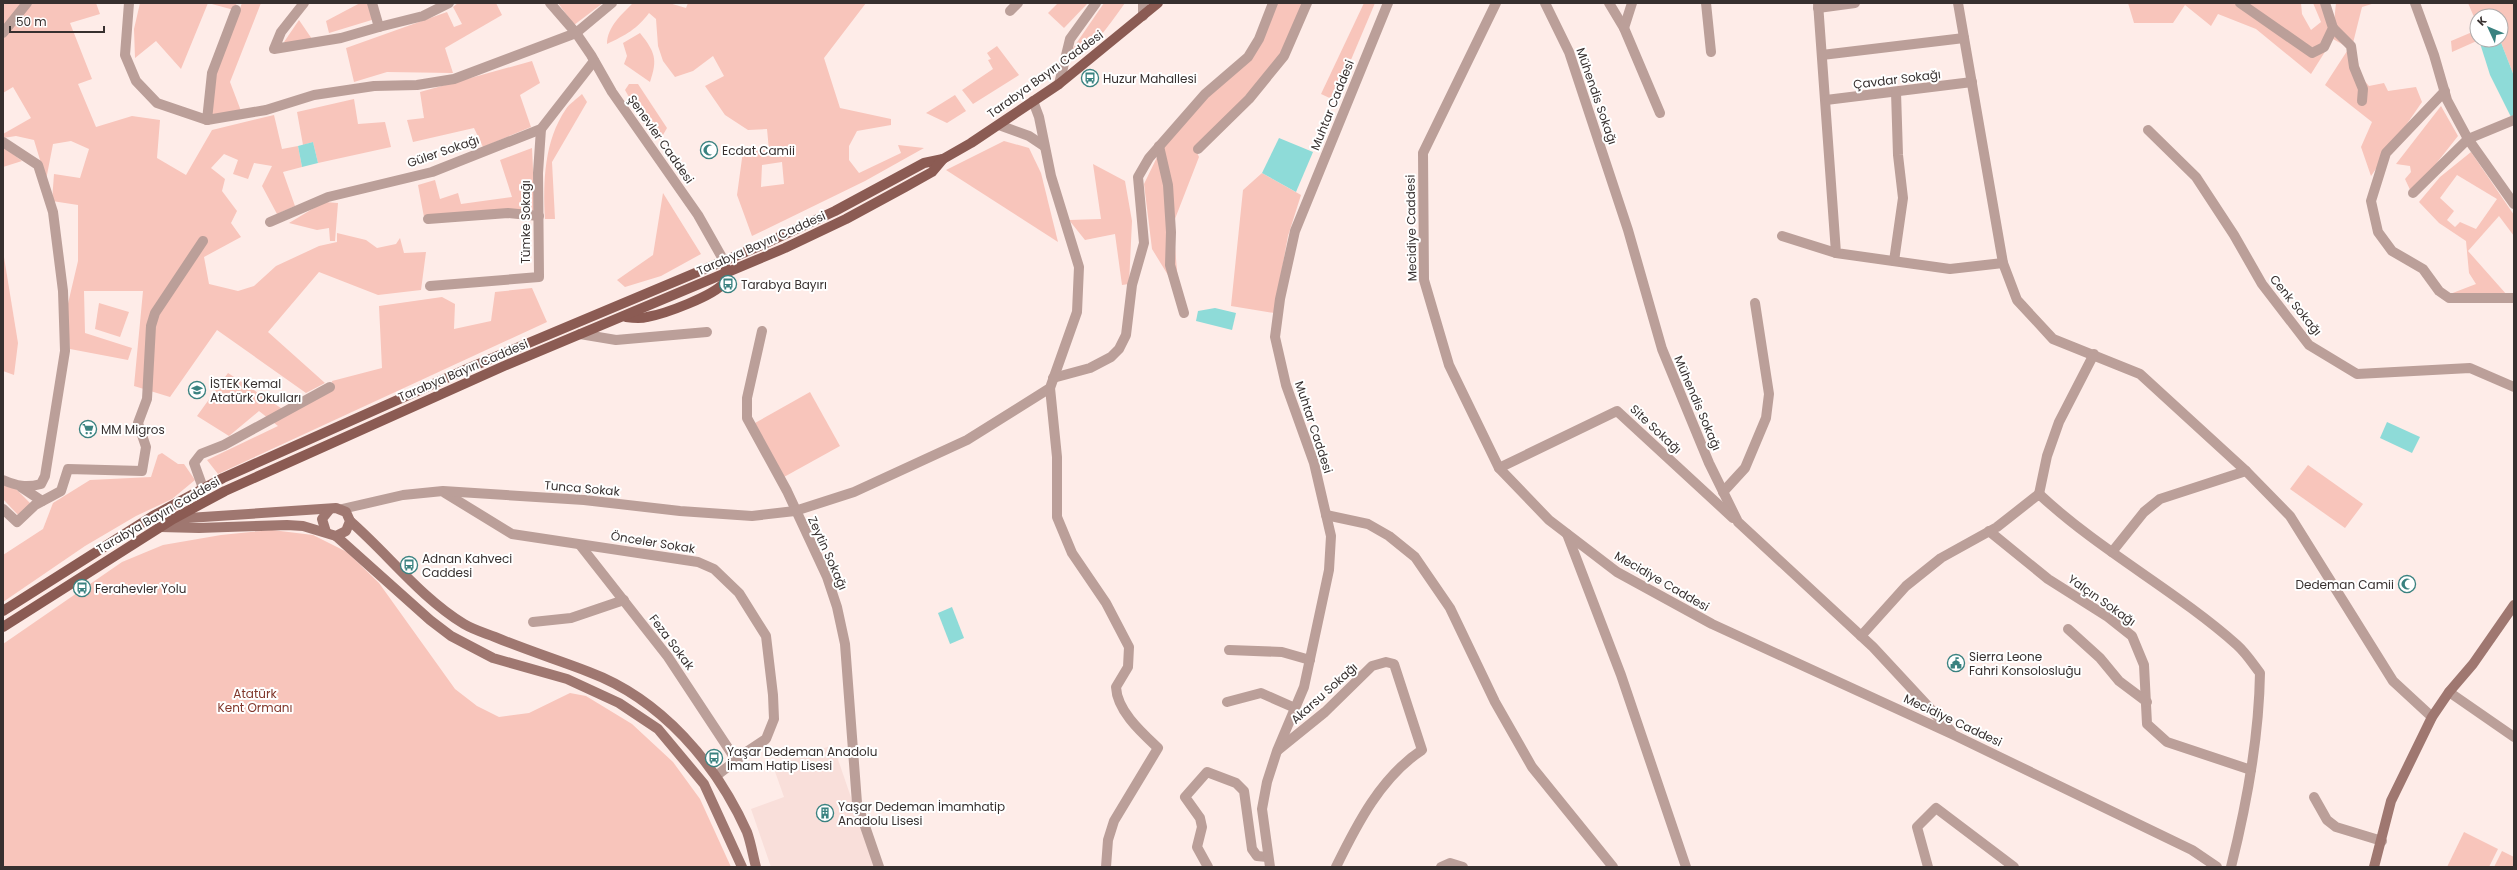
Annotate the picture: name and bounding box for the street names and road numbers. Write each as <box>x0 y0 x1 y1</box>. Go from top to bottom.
street label: Tarabya Bayırı Caddesi <box>984 26 1106 122</box>
street label: Mühendis Sokağı <box>1572 45 1622 147</box>
street label: Muhtar Caddesi <box>1306 57 1358 153</box>
street label: Çavdar Sokağı <box>1852 65 1942 93</box>
street label: Şenevler Caddesi <box>624 91 698 187</box>
street label: Güler Sokağı <box>405 131 481 171</box>
street label: Mecidiye Caddesi <box>1402 174 1420 282</box>
street label: Tümke Sokağı <box>517 180 534 264</box>
street label: Tarabya Bayırı Caddesi <box>694 207 828 279</box>
street label: Cenk Sokağı <box>2266 271 2326 339</box>
street label: Tarabya Bayırı Caddesi <box>395 335 531 405</box>
street label: Mühendis Sokağı <box>1670 353 1726 453</box>
street label: Muhtar Caddesi <box>1291 379 1337 475</box>
street label: Site Sokağı <box>1626 401 1686 457</box>
street label: Tarabya Bayırı Caddesi <box>93 473 223 557</box>
street label: Tunca Sokak <box>544 476 621 500</box>
street label: Zeytin Sokağı <box>804 513 852 593</box>
street label: Önceler Sokak <box>610 527 697 557</box>
street label: Mecidiye Caddesi <box>1612 547 1713 615</box>
street label: Yalçın Sokağı <box>2065 570 2139 630</box>
street label: Feza Sokak <box>646 611 699 674</box>
street label: Akarsu Sokağı <box>1287 659 1361 727</box>
street label: Mecidiye Caddesi <box>1901 690 2005 750</box>

